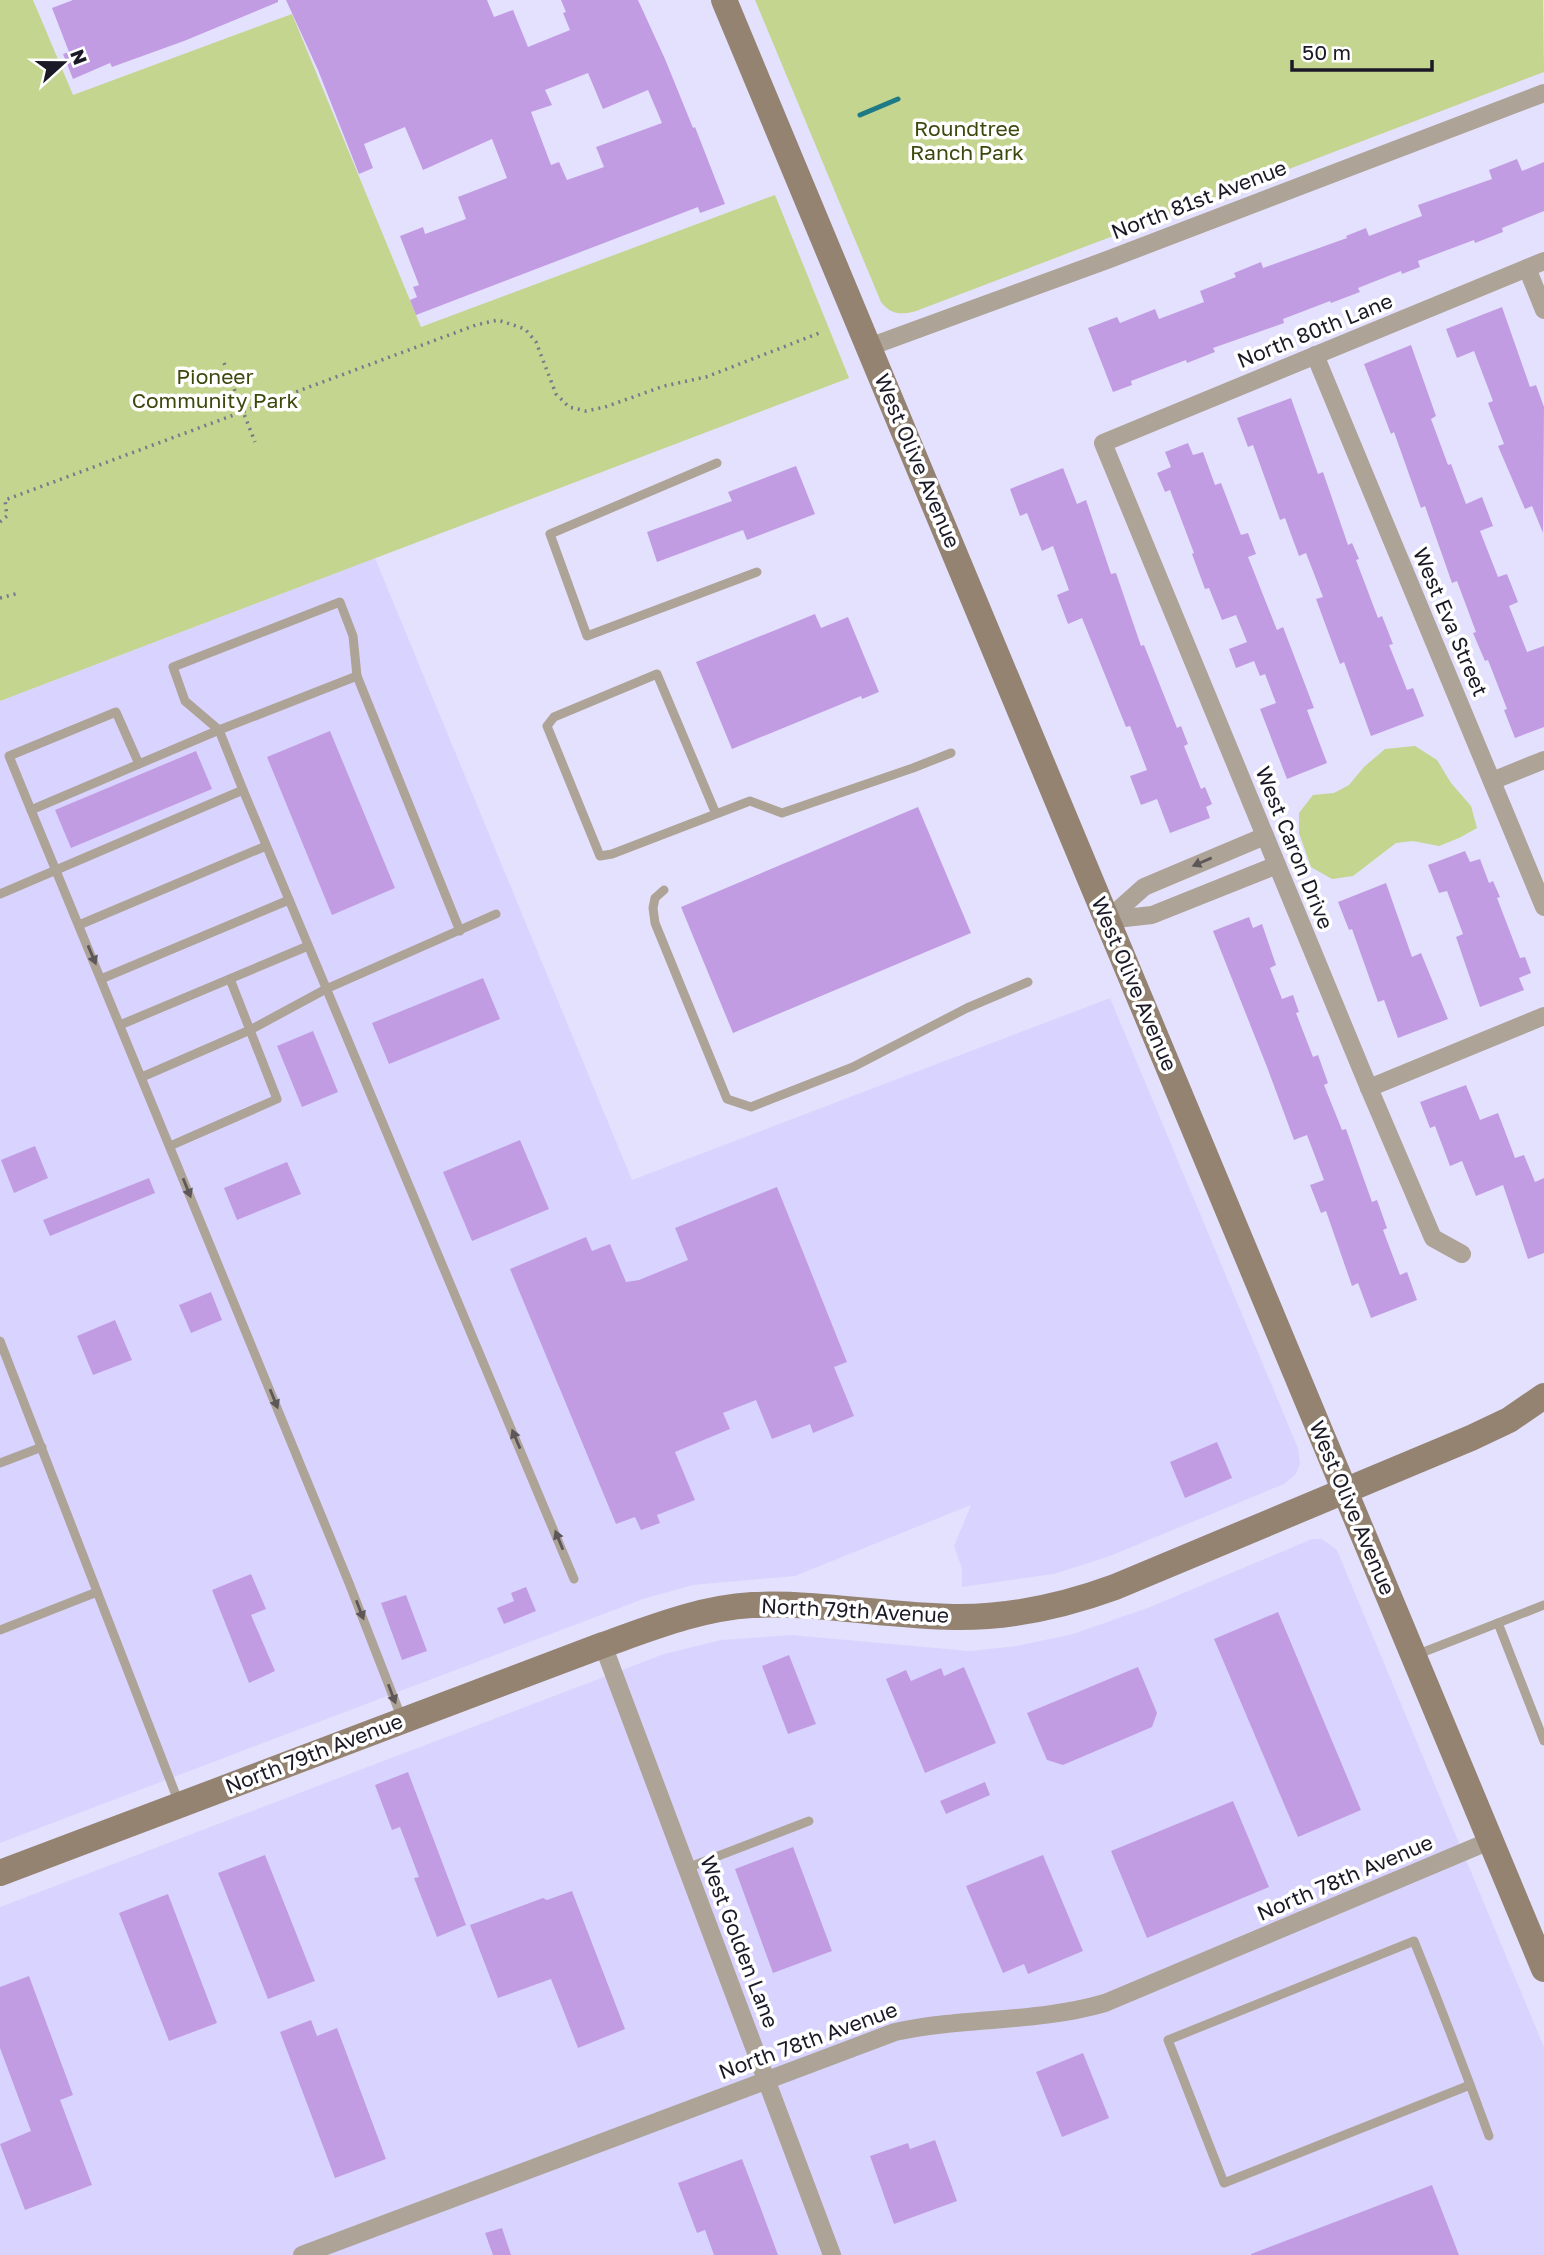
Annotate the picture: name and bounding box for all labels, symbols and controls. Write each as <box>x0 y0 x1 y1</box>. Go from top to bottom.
north arrow <box>28 28 98 98</box>
scale bar <box>1292 28 1432 72</box>
text: 50 m <box>1302 39 1351 65</box>
text: N <box>66 46 93 68</box>
park label: Roundtree Ranch Park <box>910 115 1024 165</box>
street label: North 81st Avenue <box>1107 154 1290 244</box>
street label: North 80th Lane <box>1233 287 1396 373</box>
park label: Pioneer Community Park <box>132 363 298 413</box>
street label: West Olive Avenue <box>869 369 966 552</box>
street label: West Eva Street <box>1408 543 1494 700</box>
street label: West Caron Drive <box>1250 762 1339 933</box>
one-way arrow <box>1191 857 1212 868</box>
street label: West Olive Avenue <box>1086 892 1183 1075</box>
one-way arrow <box>86 945 97 966</box>
one-way arrow <box>182 1178 193 1199</box>
one-way arrow <box>269 1388 280 1409</box>
street label: West Olive Avenue <box>1304 1416 1401 1599</box>
one-way arrow <box>511 1428 522 1449</box>
one-way arrow <box>553 1530 564 1551</box>
street label: North 79th Avenue <box>760 1592 950 1628</box>
one-way arrow <box>354 1599 365 1620</box>
one-way arrow <box>386 1683 397 1704</box>
street label: North 79th Avenue <box>221 1707 406 1799</box>
street label: North 78th Avenue <box>1253 1828 1436 1926</box>
street label: West Golden Lane <box>695 1852 785 2032</box>
street label: North 78th Avenue <box>715 1996 901 2084</box>

